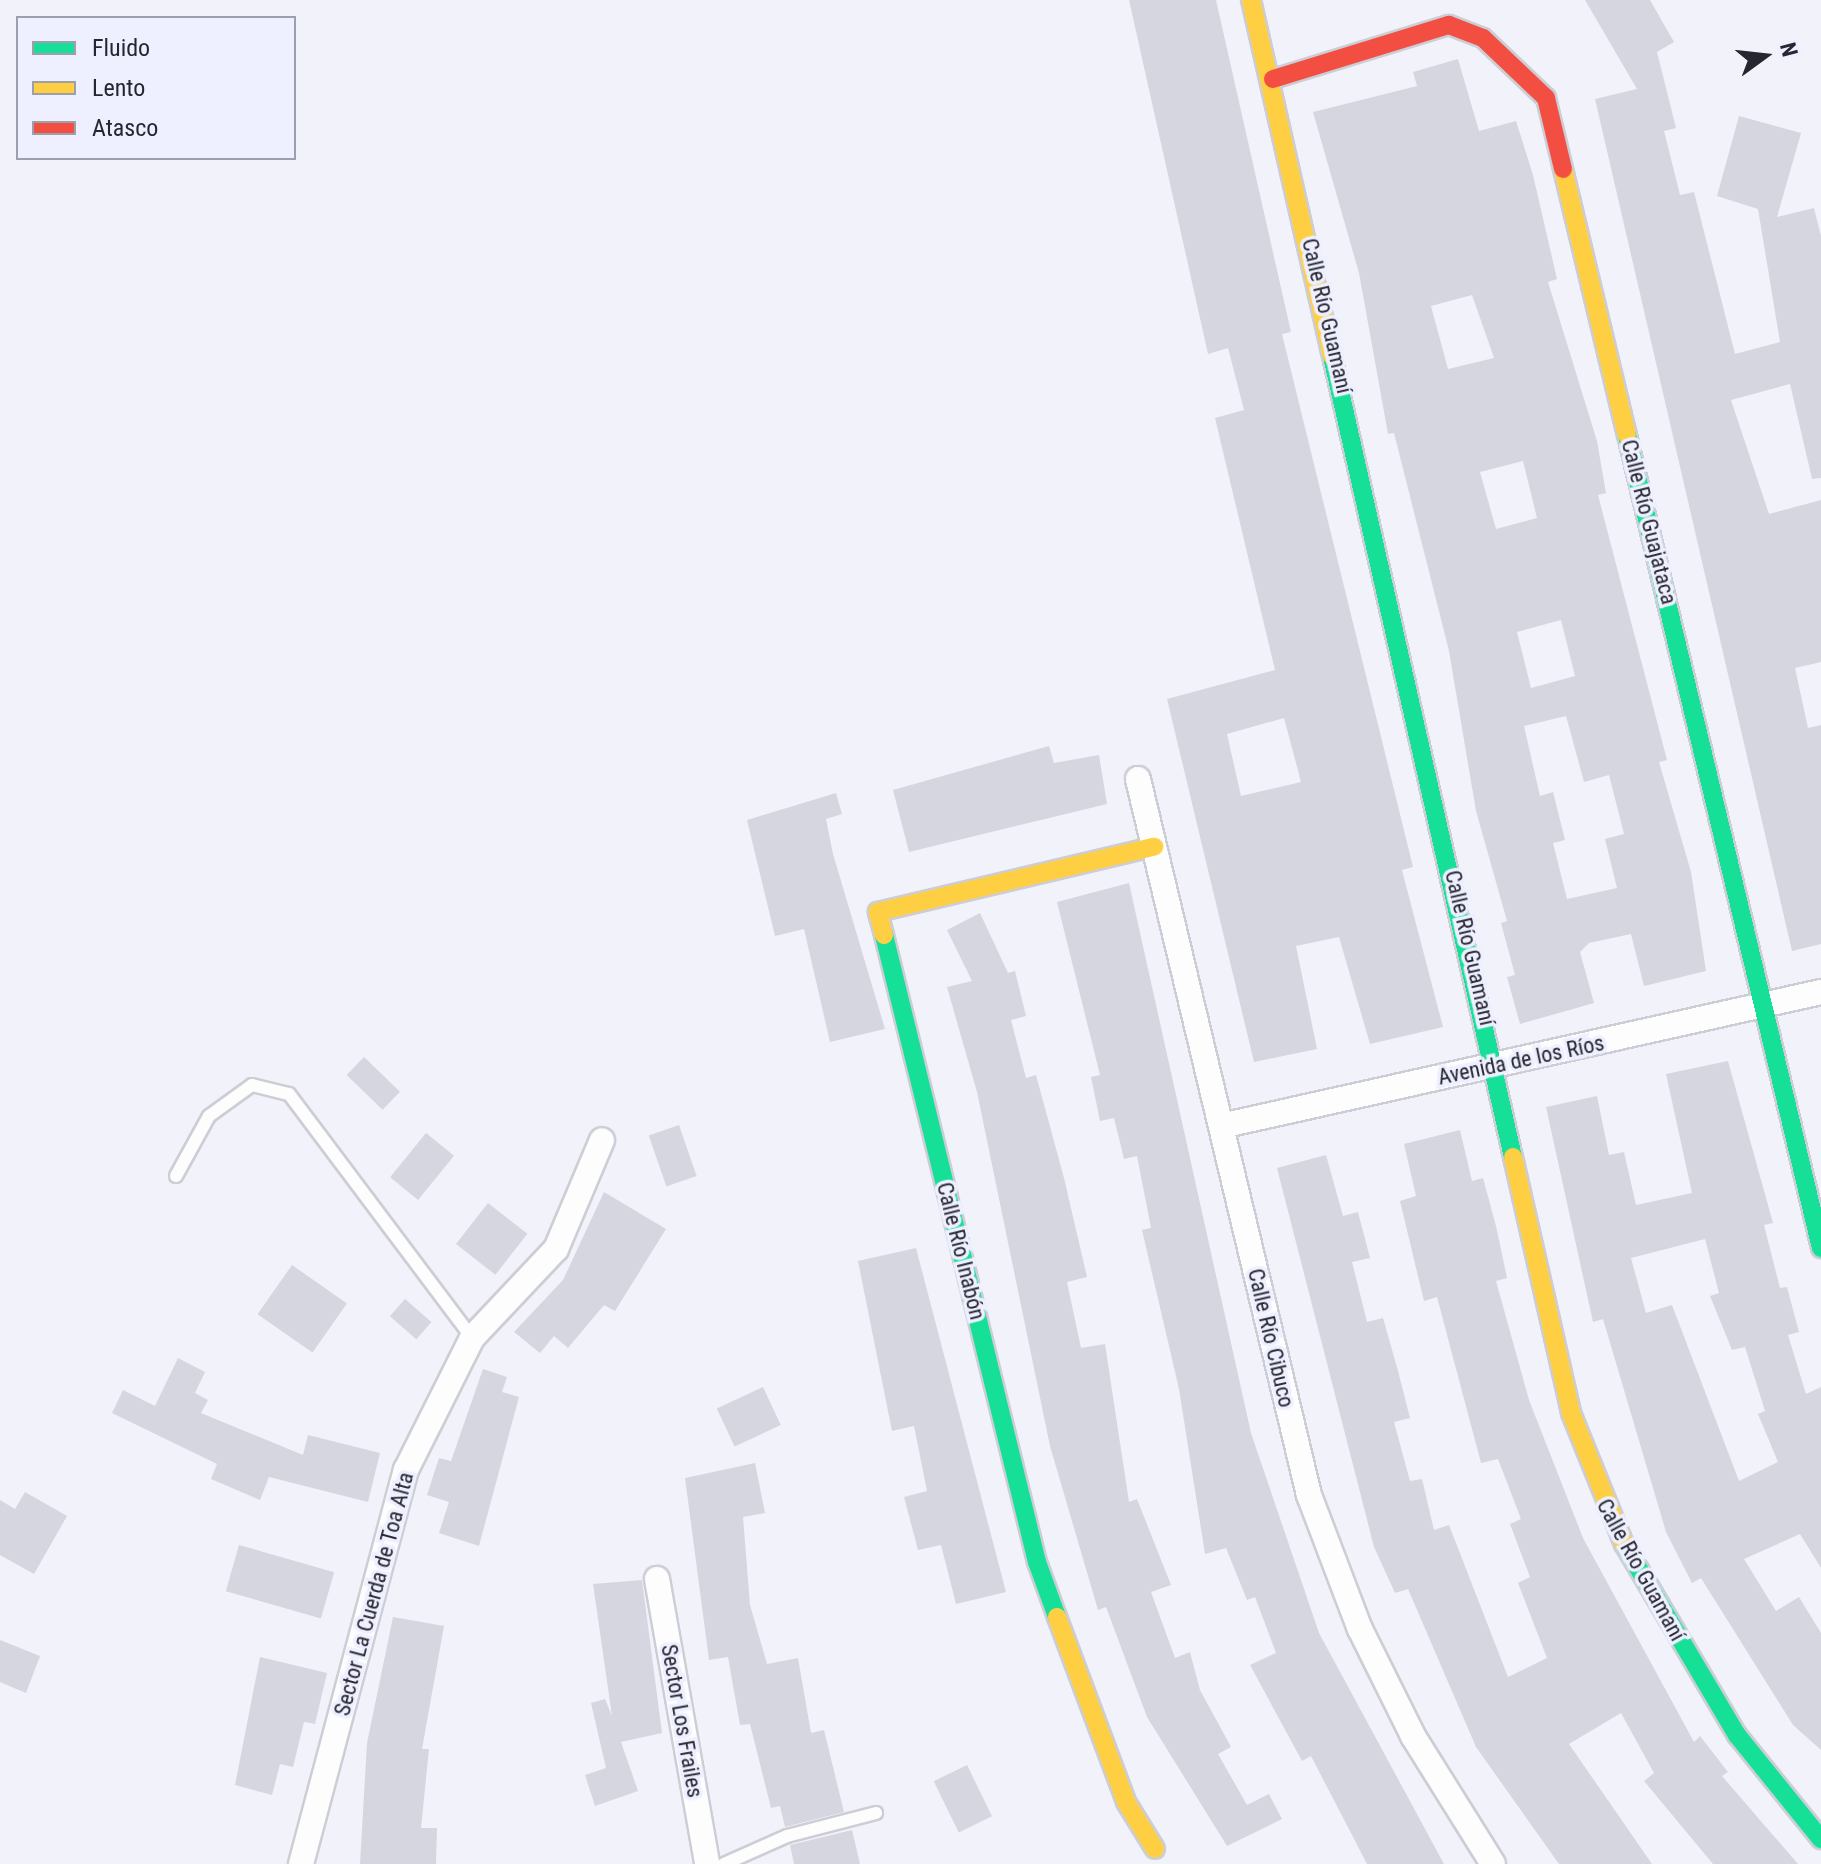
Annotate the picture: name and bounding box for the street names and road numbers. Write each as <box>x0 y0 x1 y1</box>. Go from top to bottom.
street label: Calle Río Guamaní <box>1296 236 1358 396</box>
street label: Calle Río Guajataca <box>1616 437 1682 607</box>
street label: Calle Río Guamaní <box>1439 868 1501 1028</box>
street label: Avenida de los Ríos <box>1435 1029 1607 1091</box>
street label: Calle Río Inabón <box>931 1180 991 1322</box>
street label: Calle Río Cibuco <box>1242 1266 1300 1410</box>
street label: Sector La Cuerda de Toa Alta <box>329 1469 419 1719</box>
street label: Calle Río Guamaní <box>1591 1494 1691 1646</box>
street label: Sector Los Frailes <box>656 1642 708 1800</box>

